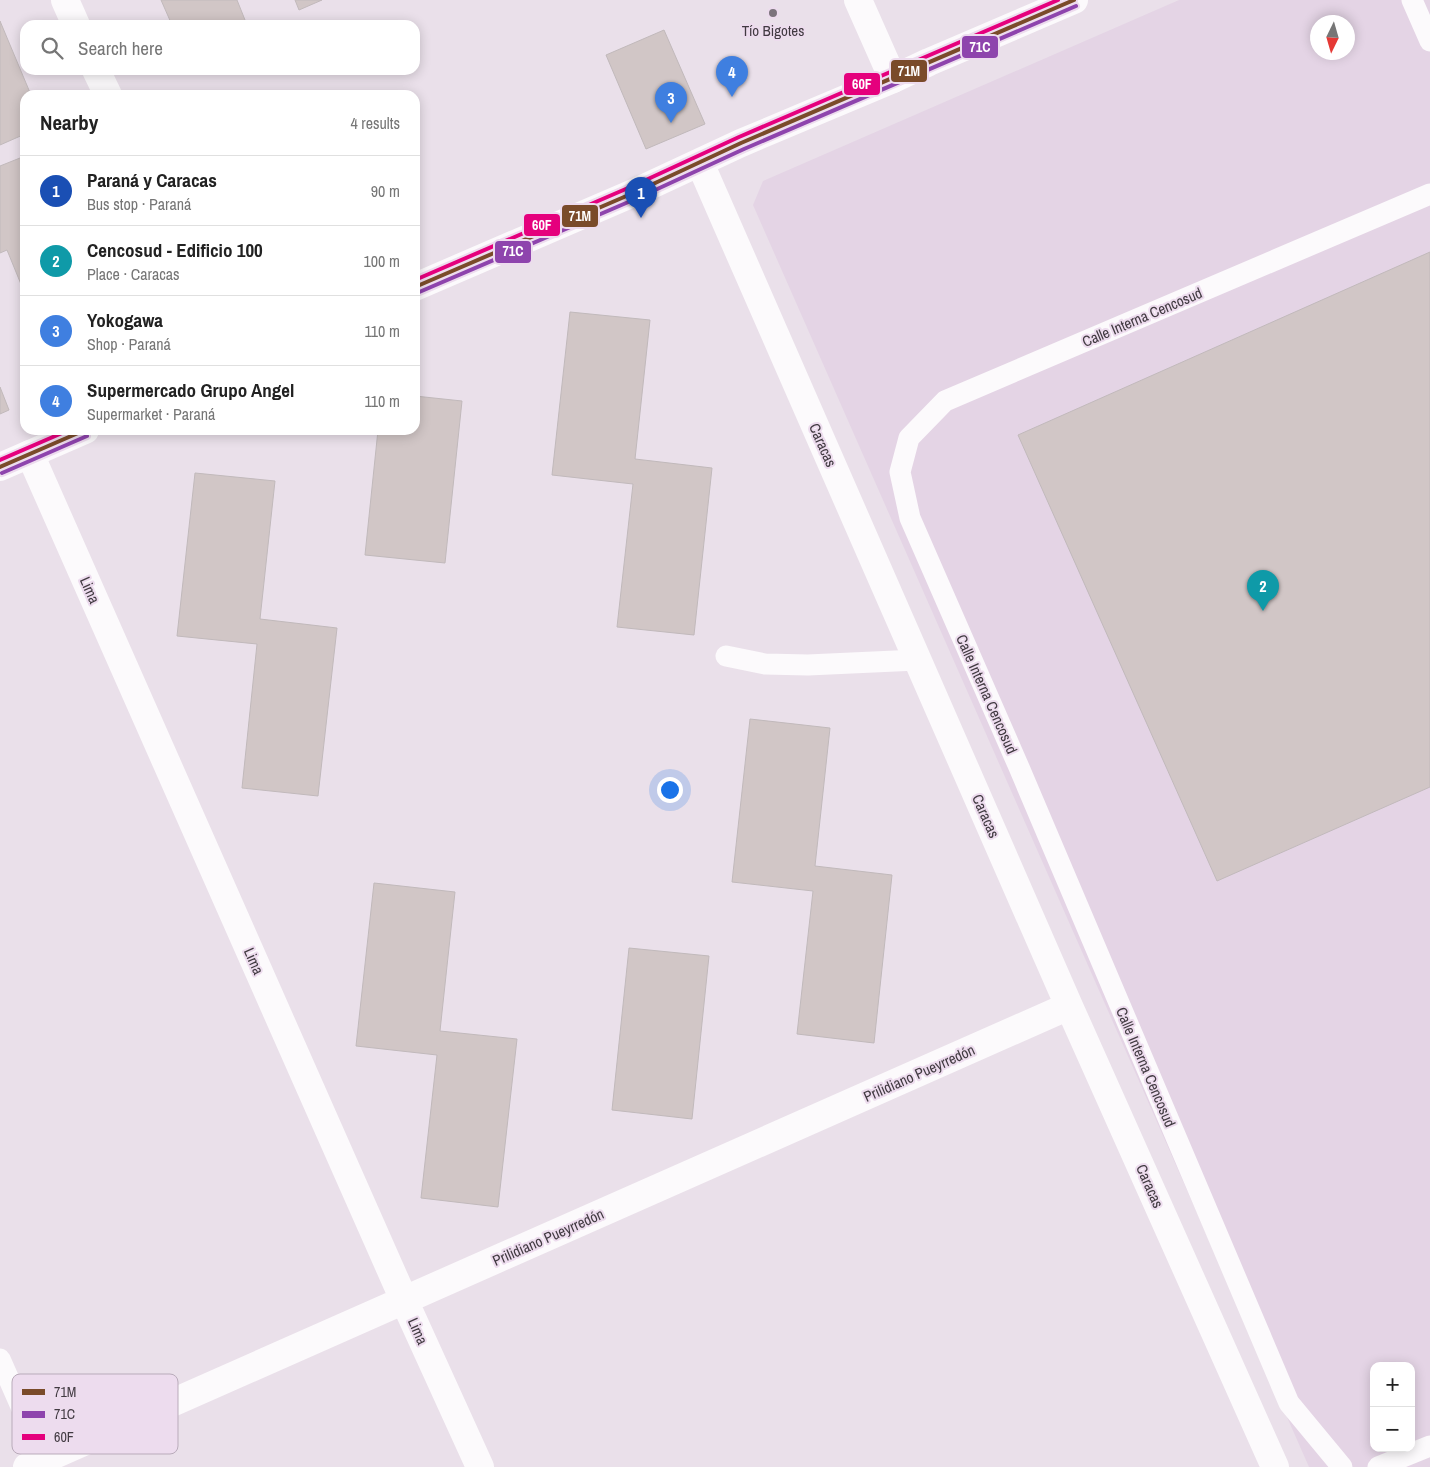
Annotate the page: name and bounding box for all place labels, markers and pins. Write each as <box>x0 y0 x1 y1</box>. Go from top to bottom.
marker: Tío Bigotes <box>767 7 779 19</box>
place label: Tío Bigotes <box>742 20 804 41</box>
pin: 4 <box>716 56 748 97</box>
pin: 3 <box>655 82 687 123</box>
pin: 1 <box>625 177 657 218</box>
pin: 2 <box>1247 570 1279 611</box>

